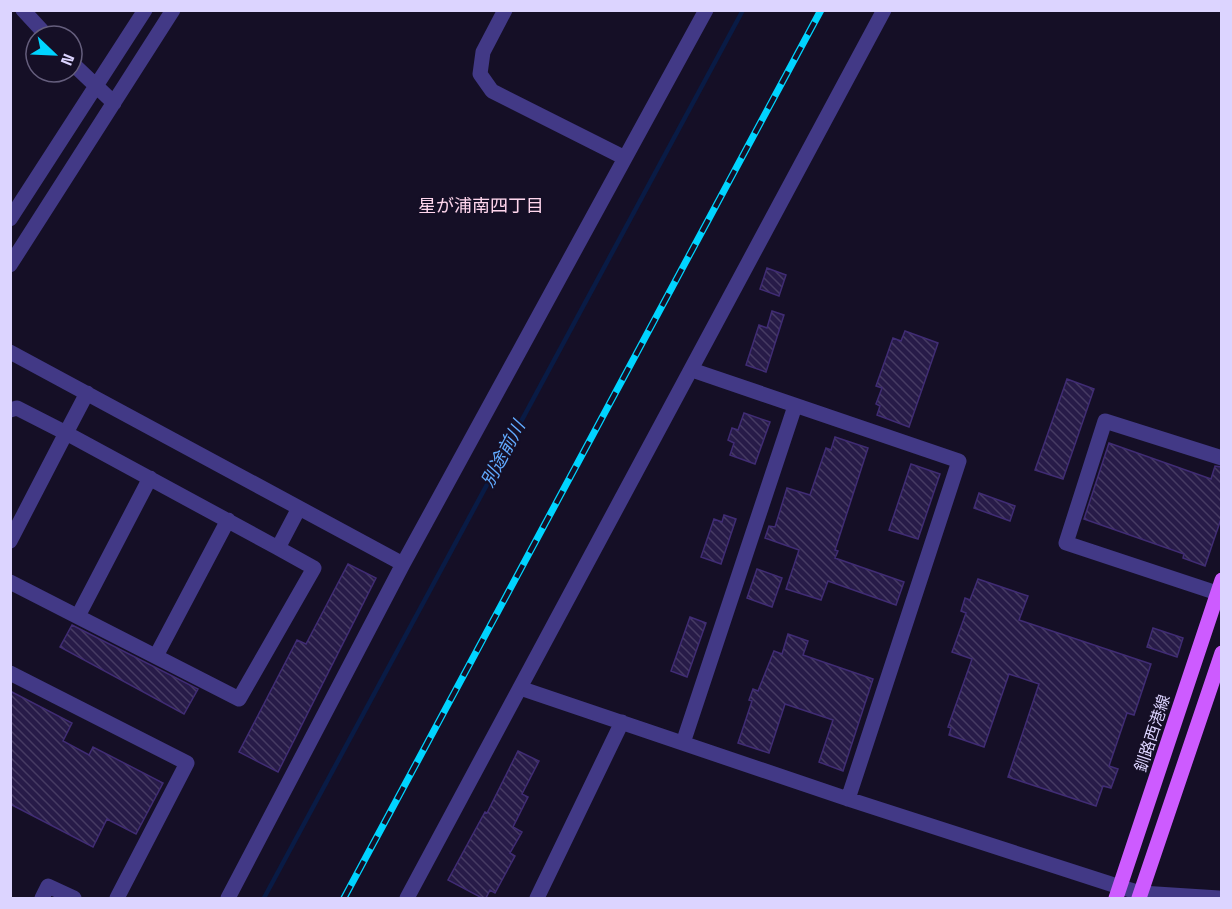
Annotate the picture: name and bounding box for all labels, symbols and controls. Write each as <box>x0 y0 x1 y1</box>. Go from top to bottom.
north arrow <box>24 24 84 84</box>
text: N <box>56 51 79 69</box>
district label: 星が浦南四丁目 <box>418 194 544 217</box>
water label: 別途前川 <box>476 415 531 491</box>
street label: 釧路西港線 <box>1130 692 1175 774</box>

